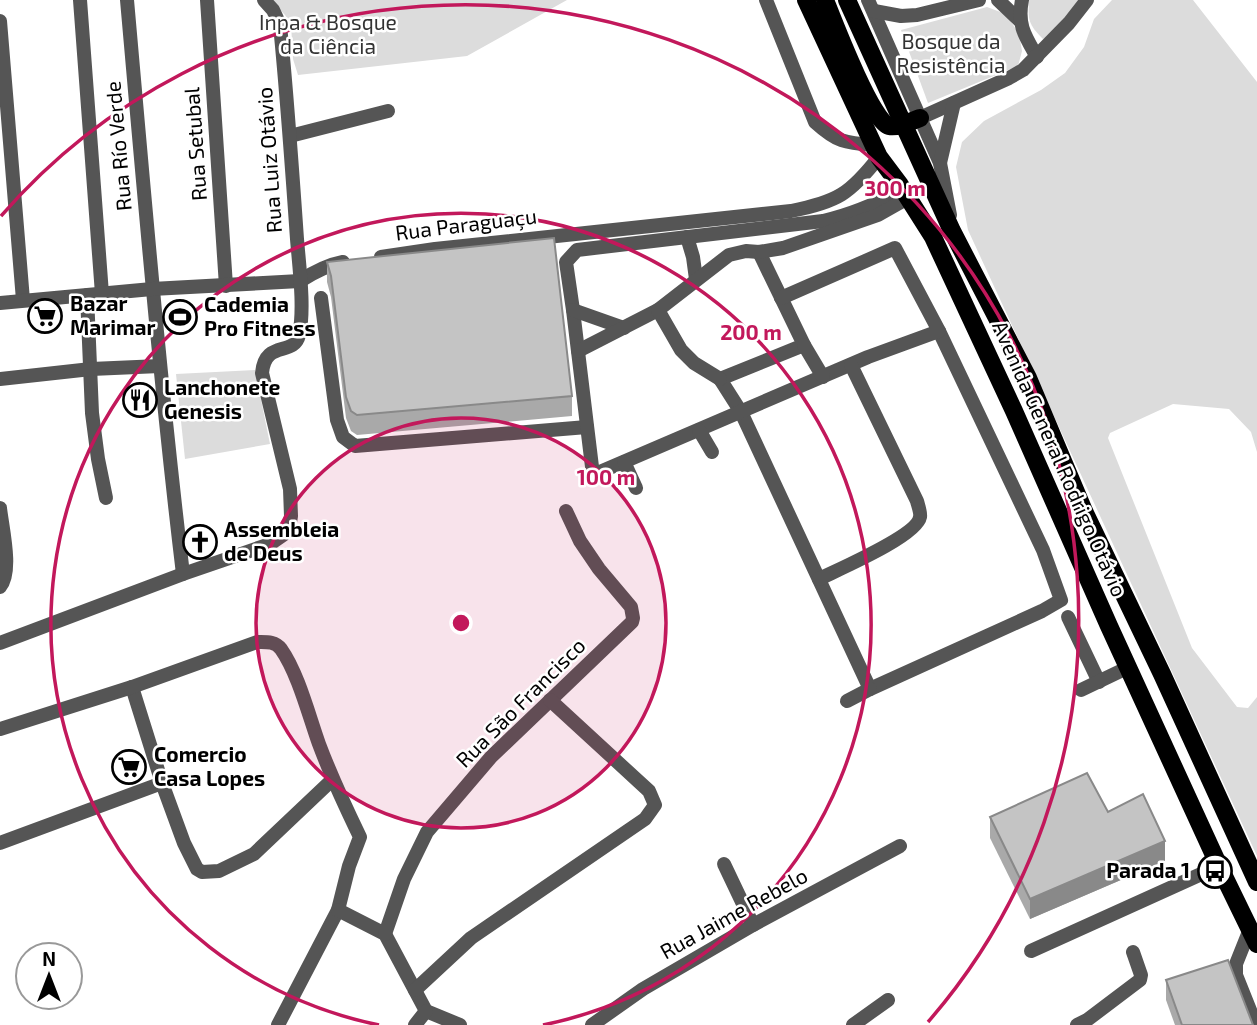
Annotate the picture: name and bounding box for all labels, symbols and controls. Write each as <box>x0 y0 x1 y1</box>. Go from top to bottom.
park label: Inpa & Bosque da Ciência <box>259 9 397 58</box>
park label: Bosque da Resistência <box>896 28 1006 77</box>
street label: Rua Río Verde <box>99 80 136 212</box>
street label: Rua Setubal <box>178 86 211 202</box>
street label: Rua Luiz Otávio <box>251 86 286 234</box>
text: 300 m <box>864 175 926 200</box>
street label: Rua Paraguaçu <box>394 202 538 247</box>
place label: Bazar Marimar <box>70 290 155 339</box>
place label: Cademia Pro Fitness <box>204 291 316 340</box>
supermarket icon: Bazar Marimar <box>26 297 64 335</box>
sports icon: Cademia Pro Fitness <box>161 298 199 336</box>
street label: Avenida General Rodrigo Otávio <box>988 317 1133 600</box>
text: 200 m <box>720 319 782 344</box>
place label: Lanchonete Genesis <box>164 374 281 423</box>
restaurant icon: Lanchonete Genesis <box>121 381 159 419</box>
text: 100 m <box>577 464 635 489</box>
place label: Assembleia de Deus <box>224 516 339 565</box>
church icon: Assembleia de Deus <box>181 523 219 561</box>
centre of rings <box>449 611 473 635</box>
street label: Rua São Francisco <box>450 632 590 772</box>
place label: Comercio Casa Lopes <box>154 741 265 790</box>
supermarket icon: Comercio Casa Lopes <box>110 748 148 786</box>
bus stop icon: Parada 1 <box>1196 852 1234 890</box>
place label: Parada 1 <box>1106 857 1190 882</box>
street label: Rua Jaime Rebelo <box>655 862 811 964</box>
north arrow <box>14 941 84 1011</box>
text: N <box>42 947 56 970</box>

